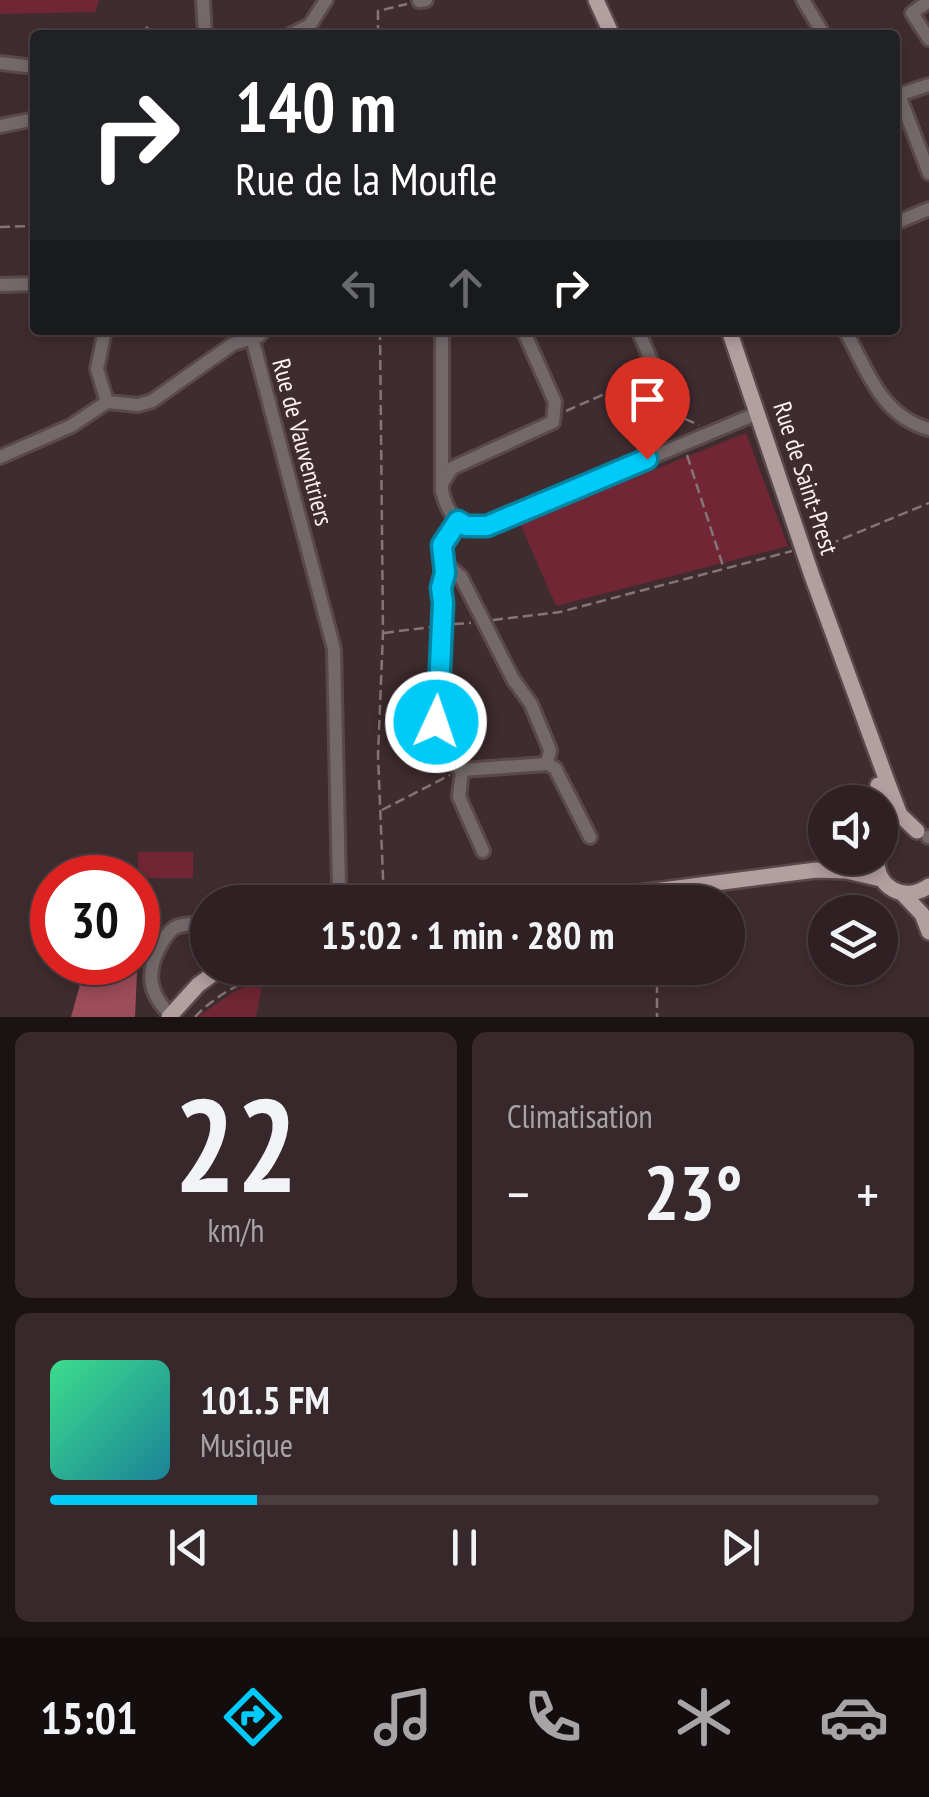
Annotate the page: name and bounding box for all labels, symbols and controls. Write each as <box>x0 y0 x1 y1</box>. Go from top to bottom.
text: 140 m <box>235 61 396 151</box>
icon: right <box>70 70 200 200</box>
text: Rue de la Moufle <box>235 149 497 207</box>
icon: left <box>333 260 388 315</box>
icon: ahead <box>438 260 493 315</box>
icon: right <box>543 260 598 315</box>
street label: Rue de Vauventriers <box>265 355 341 529</box>
pin <box>605 357 690 460</box>
icon: arrive <box>620 372 675 427</box>
street label: Rue de Saint-Prest <box>766 398 846 559</box>
position arrow <box>384 670 488 774</box>
map controls <box>808 785 898 985</box>
button: sound <box>808 785 898 875</box>
speed limit sign: 30 <box>30 855 160 985</box>
button: layers <box>808 895 898 985</box>
text: 15:02 · 1 min · 280 m <box>321 910 614 959</box>
text: 22 <box>174 1060 298 1228</box>
text: Climatisation <box>507 1095 653 1137</box>
text: 23° <box>643 1144 743 1241</box>
text: − <box>507 1158 530 1229</box>
text: + <box>856 1158 879 1229</box>
text: km/h <box>208 1209 264 1251</box>
text: 101.5 FM <box>200 1375 330 1424</box>
text: Musique <box>200 1424 293 1466</box>
icon: previous <box>161 1520 216 1575</box>
icon: pause <box>437 1520 492 1575</box>
icon: next <box>713 1520 768 1575</box>
icon: directions <box>218 1682 288 1752</box>
icon: music <box>368 1682 438 1752</box>
icon: phone <box>518 1682 588 1752</box>
icon: climate <box>669 1682 739 1752</box>
icon: car <box>819 1682 889 1752</box>
text: 15:01 <box>40 1688 137 1746</box>

